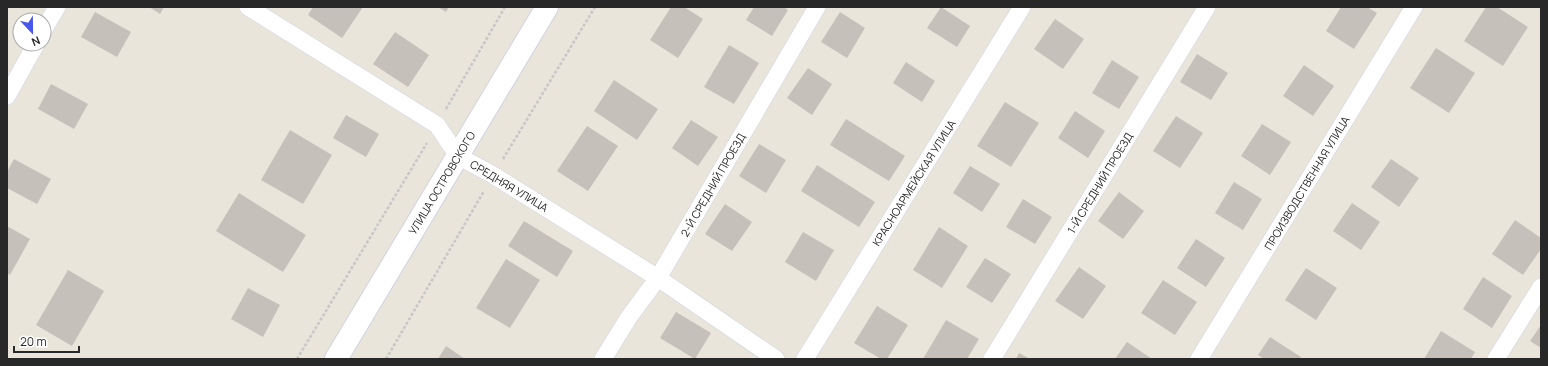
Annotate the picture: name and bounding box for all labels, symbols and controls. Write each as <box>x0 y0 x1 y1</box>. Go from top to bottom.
north arrow <box>12 12 52 52</box>
text: N <box>29 33 42 50</box>
street label: ПРОИЗВОДСТВЕННАЯ УЛИЦА <box>1261 113 1353 252</box>
street label: КРАСНОАРМЕЙСКАЯ УЛИЦА <box>868 117 959 249</box>
street label: УЛИЦА ОСТРОВСКОГО <box>405 128 478 237</box>
street label: 2-Й СРЕДНИЙ ПРОЕЗД <box>677 130 748 239</box>
street label: 1-Й СРЕДНИЙ ПРОЕЗД <box>1063 130 1136 236</box>
street label: СРЕДНЯЯ УЛИЦА <box>467 156 551 215</box>
scale bar <box>14 328 79 354</box>
text: 20 m <box>20 333 47 350</box>

